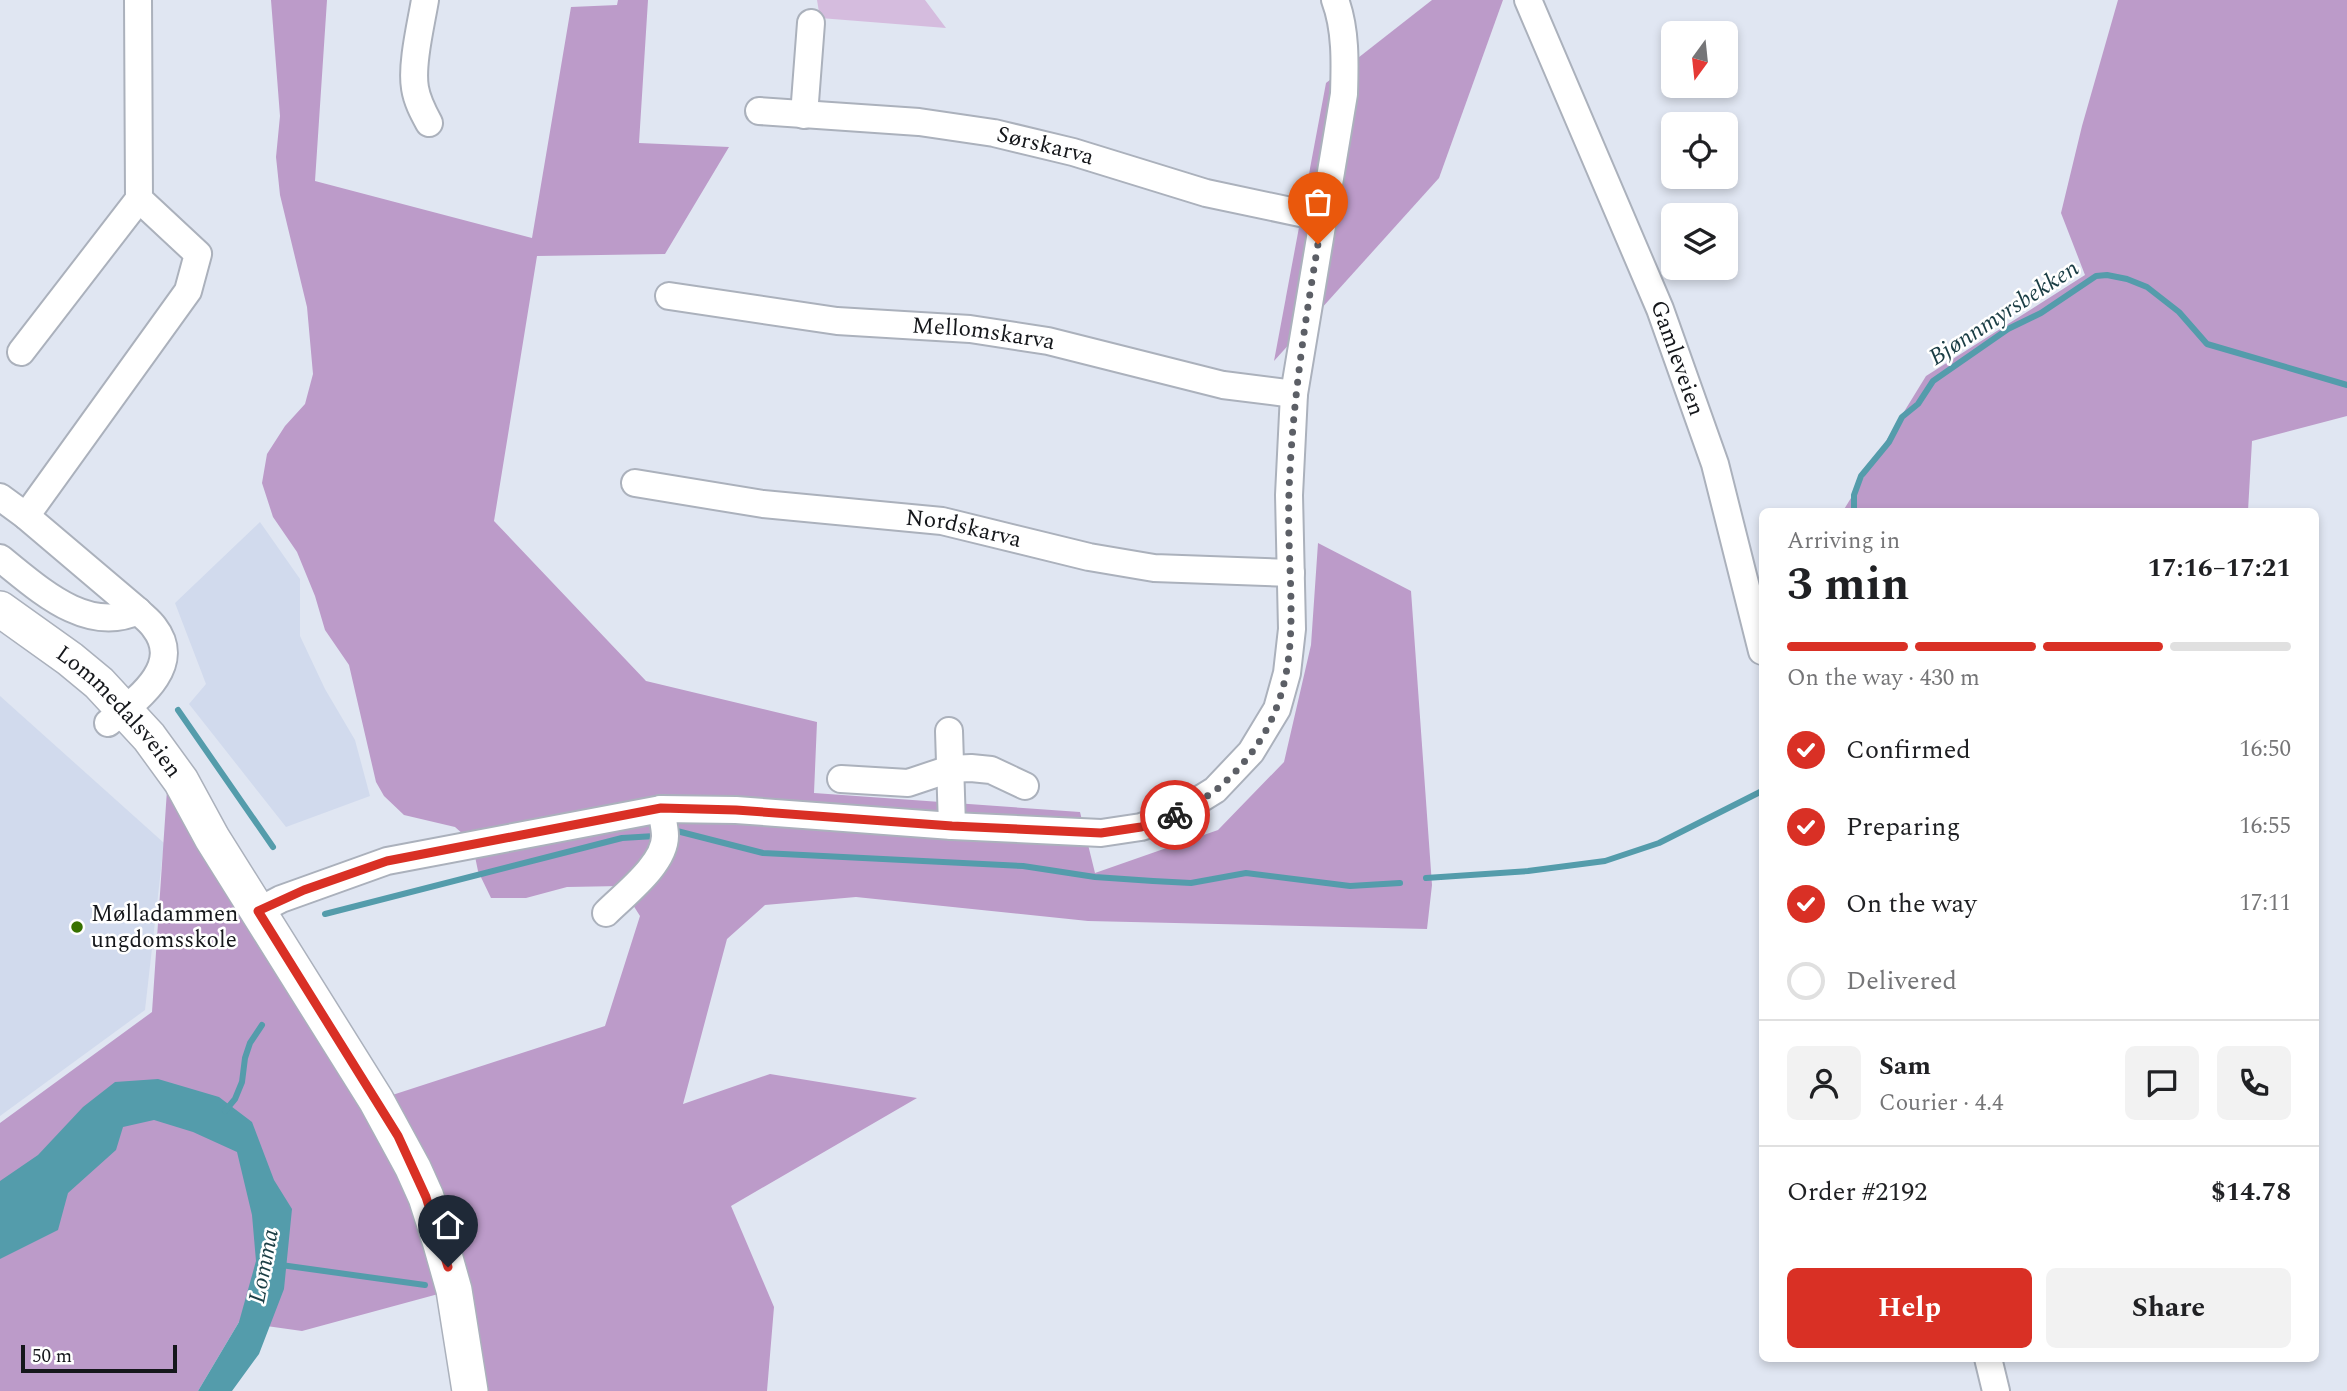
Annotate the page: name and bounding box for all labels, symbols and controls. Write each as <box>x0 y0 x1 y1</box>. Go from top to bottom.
north arrow <box>1661 21 1738 98</box>
map controls <box>1661 21 1738 280</box>
button: locate <box>1661 112 1738 189</box>
street label: Sørskarva <box>993 117 1098 175</box>
pin <box>1288 172 1348 244</box>
icon: bag <box>1299 183 1337 221</box>
button: layers <box>1661 203 1738 280</box>
water label: Bjønnmyrsbekken <box>1922 251 2087 375</box>
street label: Gamleveien <box>1641 295 1714 421</box>
street label: Mellomskarva <box>911 308 1059 360</box>
street label: Nordskarva <box>904 500 1025 557</box>
text: Arriving in <box>1787 524 1900 559</box>
text: 17:16–17:21 <box>2147 548 2291 588</box>
text: 3 min <box>1787 550 1909 620</box>
street label: Lommedalsveien <box>48 637 191 785</box>
text: On the way · 430 m <box>1787 661 1980 696</box>
text: Confirmed <box>1846 730 1971 770</box>
icon: check <box>1787 731 1825 769</box>
text: 16:50 <box>2239 732 2291 767</box>
courier <box>1140 780 1210 850</box>
icon: bike <box>1156 796 1194 834</box>
text: Preparing <box>1846 807 1960 847</box>
icon: check <box>1787 808 1825 846</box>
text: 16:55 <box>2239 809 2291 844</box>
text: On the way <box>1846 884 1977 924</box>
icon: check <box>1787 885 1825 923</box>
text: 17:11 <box>2239 886 2291 921</box>
place label: Mølladammen ungdomsskole <box>91 897 238 958</box>
marker: Mølladammen ungdomsskole <box>69 919 85 935</box>
text: Delivered <box>1846 961 1957 1001</box>
button: person <box>1787 1046 1861 1120</box>
text: Sam <box>1879 1046 1931 1086</box>
button: chat <box>2125 1046 2199 1120</box>
button: phone <box>2217 1046 2291 1120</box>
text: Courier · 4.4 <box>1879 1086 2004 1121</box>
text: Order #2192 <box>1787 1172 1927 1212</box>
text: $14.78 <box>2211 1172 2291 1212</box>
pin <box>418 1195 478 1267</box>
icon: home <box>429 1206 467 1244</box>
water label: Lomma <box>239 1226 289 1306</box>
button: Help <box>1787 1268 2032 1348</box>
button: Share <box>2046 1268 2291 1348</box>
scale bar <box>21 1342 177 1374</box>
text: 50 m <box>32 1342 72 1371</box>

